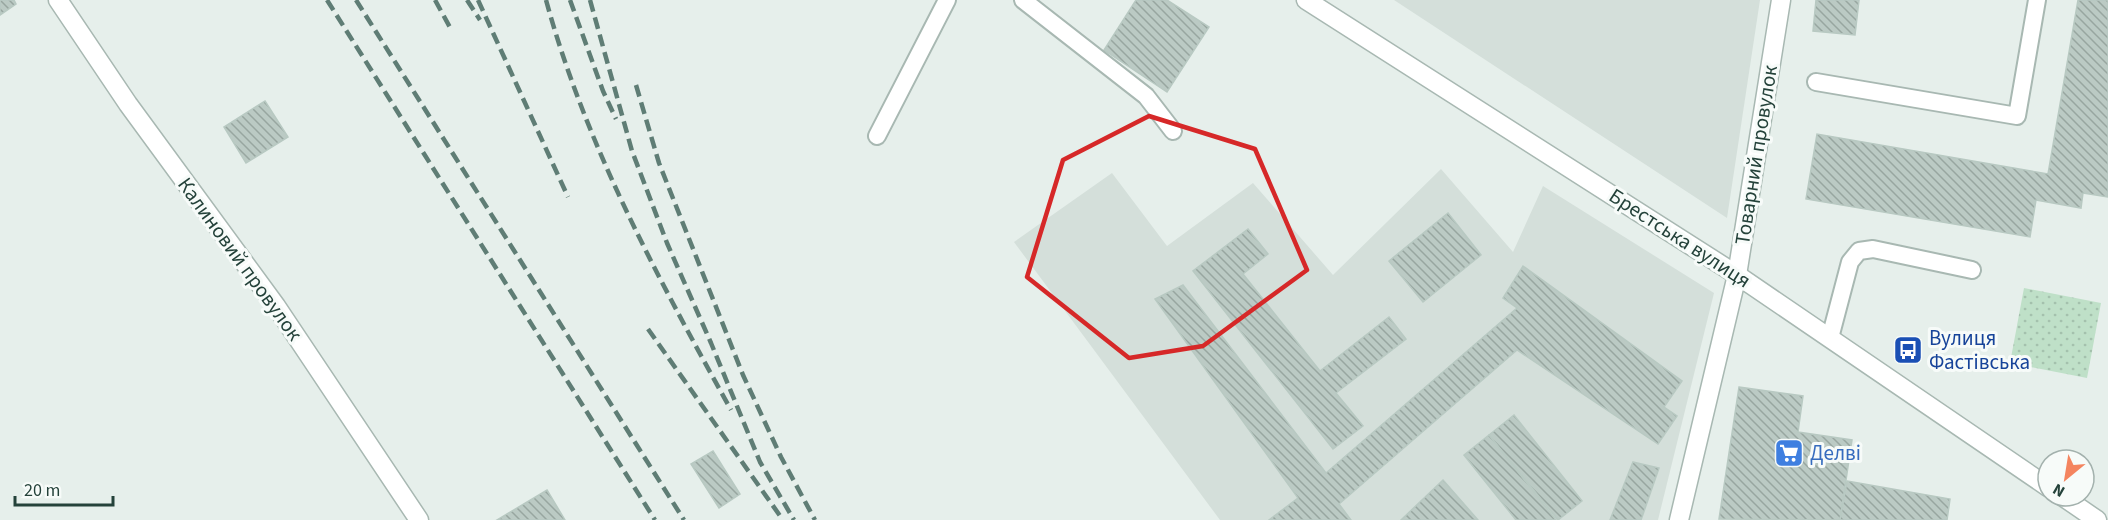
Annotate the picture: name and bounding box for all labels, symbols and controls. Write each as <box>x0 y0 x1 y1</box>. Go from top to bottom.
street label: Товарний провулок <box>1727 62 1785 247</box>
street label: Калиновий провулок <box>170 171 310 347</box>
street label: Брестська вулиця <box>1603 181 1757 295</box>
place label: Вулиця Фастівська <box>1929 323 2030 377</box>
bus stop icon: Вулиця Фастівська <box>1892 334 1924 366</box>
supermarket icon: Делві <box>1773 437 1805 469</box>
place label: Делві <box>1810 438 1861 468</box>
north arrow <box>2036 448 2096 508</box>
scale bar <box>15 469 112 507</box>
text: 20 m <box>24 478 60 503</box>
text: N <box>2049 478 2069 502</box>

